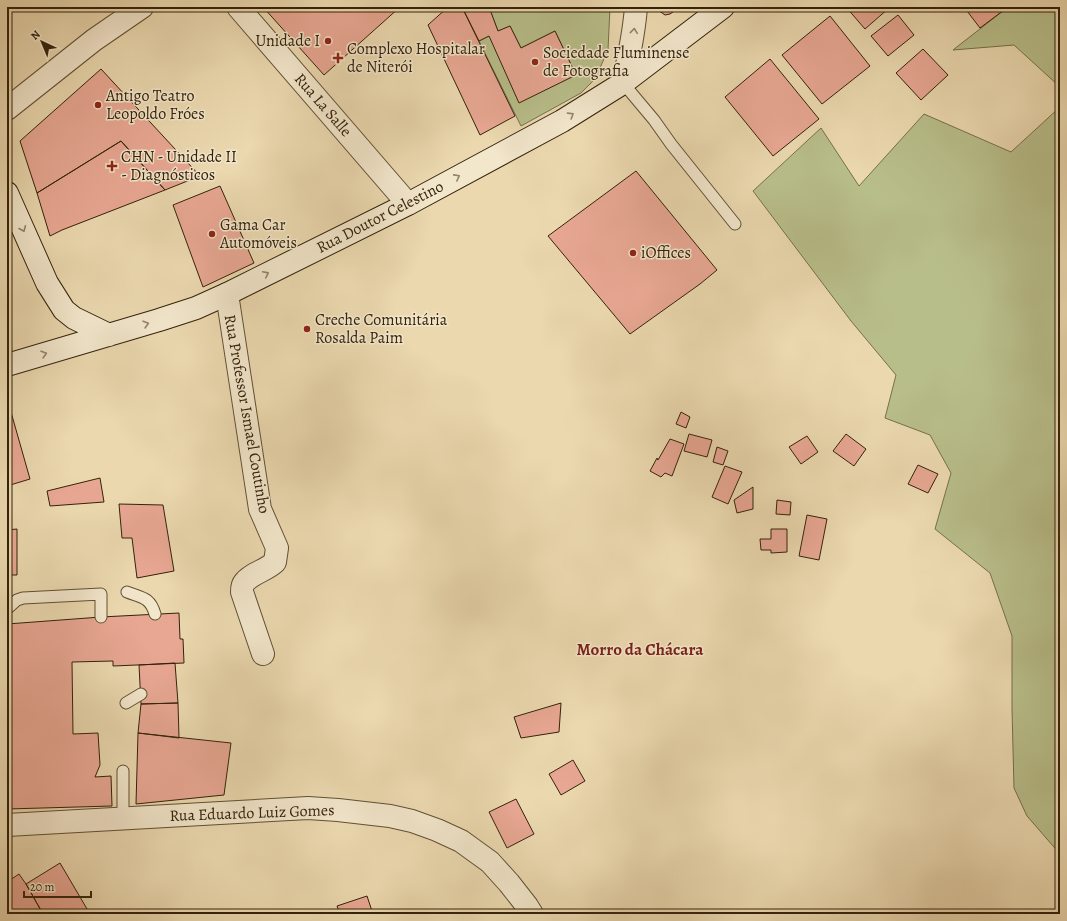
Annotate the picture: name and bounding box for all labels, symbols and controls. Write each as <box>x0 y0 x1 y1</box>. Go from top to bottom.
north arrow <box>22 22 62 62</box>
text: N <box>27 27 43 43</box>
one-way arrow <box>629 28 638 35</box>
place label: Unidade I <box>255 30 320 52</box>
marker: Unidade I <box>323 36 333 46</box>
place label: Complexo Hospitalar de Niterói <box>347 38 485 78</box>
place label: Sociedade Fluminense de Fotografia <box>543 42 689 82</box>
marker: Complexo Hospitalar de Niterói <box>332 52 344 64</box>
marker: Sociedade Fluminense de Fotografia <box>530 57 540 67</box>
street label: Rua La Salle <box>289 68 357 142</box>
place label: Antigo Teatro Leopoldo Fróes <box>105 85 205 125</box>
marker: Antigo Teatro Leopoldo Fróes <box>93 100 103 110</box>
one-way arrow <box>567 112 574 120</box>
place label: CHN - Unidade II - Diagnósticos <box>121 146 237 186</box>
marker: CHN - Unidade II - Diagnósticos <box>106 160 118 172</box>
street label: Rua Doutor Celestino <box>313 175 447 259</box>
one-way arrow <box>453 175 460 182</box>
place label: Gama Car Automóveis <box>219 214 297 254</box>
one-way arrow <box>18 225 26 232</box>
marker: Gama Car Automóveis <box>207 229 217 239</box>
place label: iOffices <box>641 242 691 264</box>
marker: iOffices <box>628 248 638 258</box>
one-way arrow <box>262 271 269 279</box>
place label: Creche Comunitária Rosalda Paim <box>315 309 448 349</box>
street label: Rua Professor Ismael Coutinho <box>219 313 275 515</box>
one-way arrow <box>142 320 149 329</box>
marker: Creche Comunitária Rosalda Paim <box>302 324 312 334</box>
one-way arrow <box>41 350 48 359</box>
district label: Morro da Chácara <box>577 638 704 661</box>
street label: Rua Eduardo Luiz Gomes <box>169 799 335 827</box>
scale bar <box>24 873 91 899</box>
text: 20 m <box>30 879 54 895</box>

